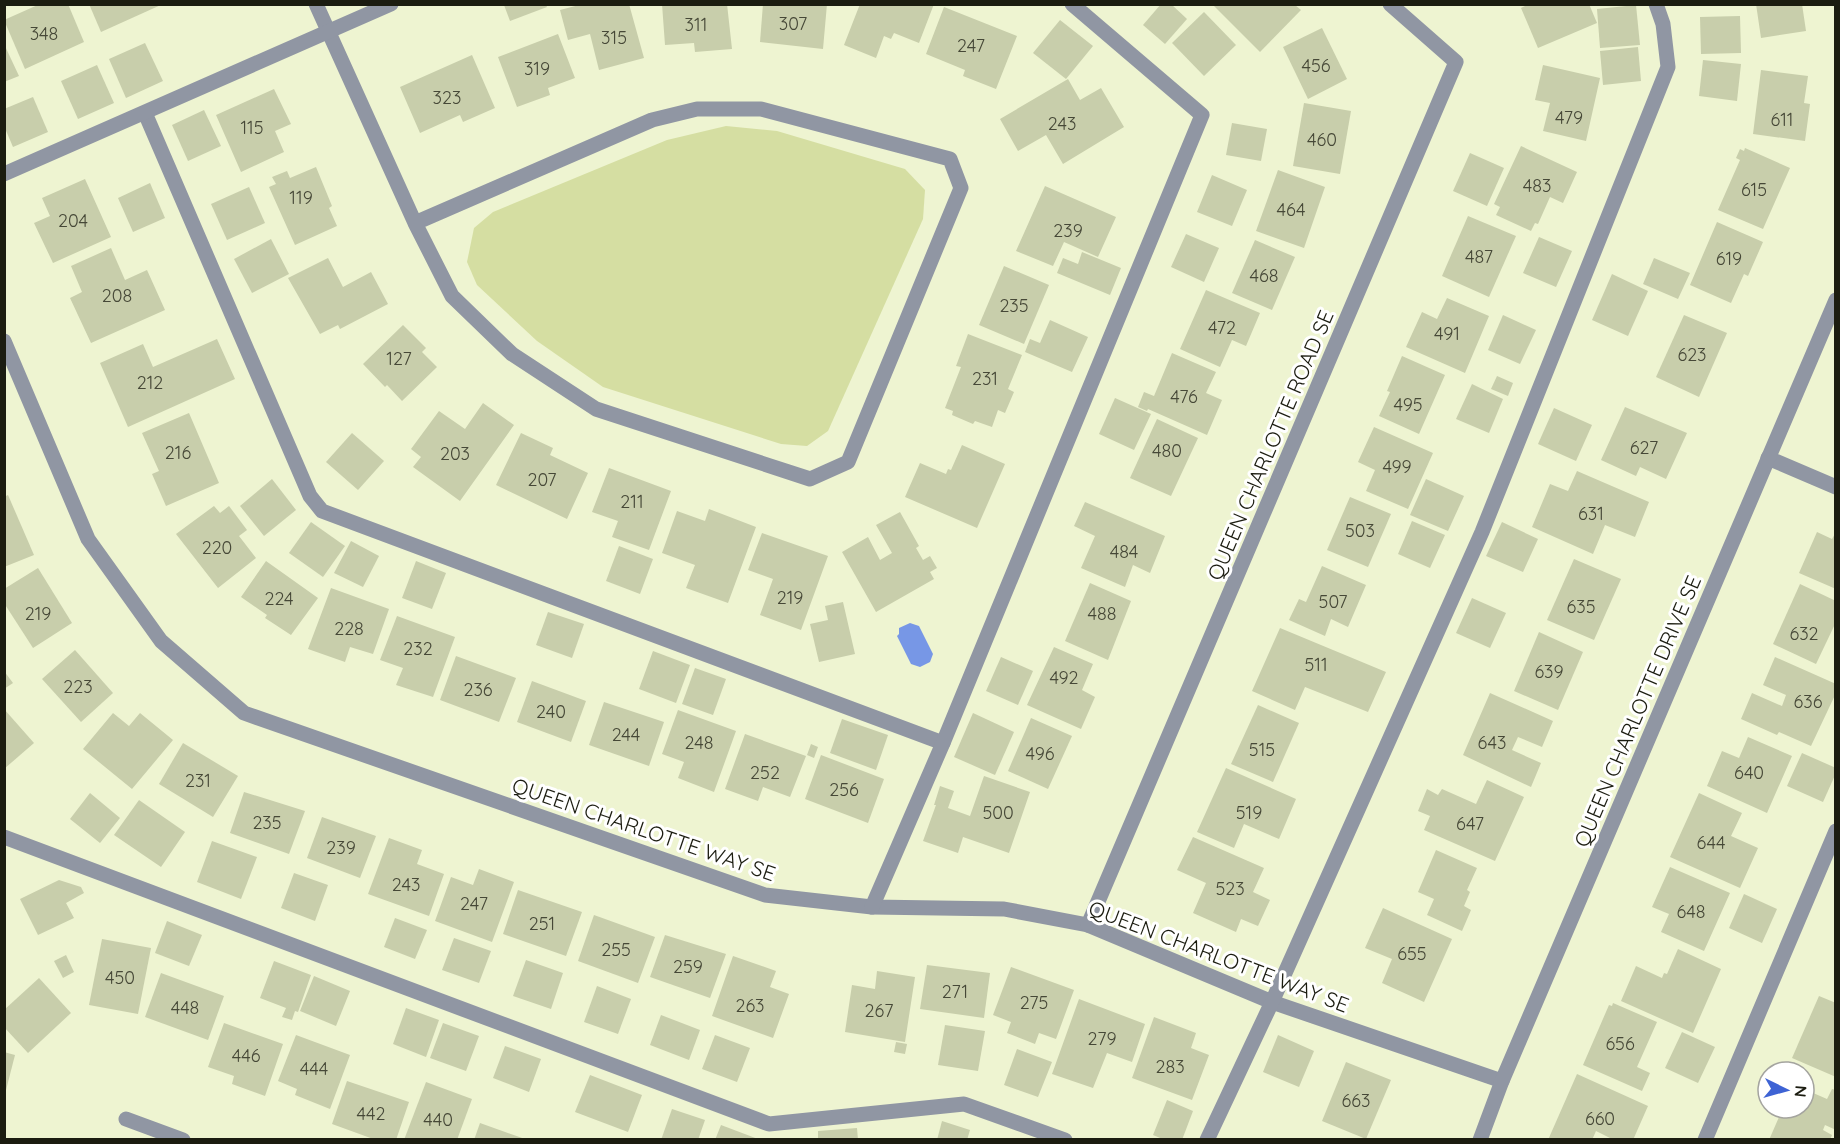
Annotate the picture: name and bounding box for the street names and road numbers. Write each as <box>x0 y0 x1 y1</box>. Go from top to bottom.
street label: QUEEN CHARLOTTE ROAD SE <box>1201 306 1339 584</box>
street label: QUEEN CHARLOTTE DRIVE SE <box>1568 571 1706 851</box>
street label: QUEEN CHARLOTTE WAY SE <box>509 772 779 886</box>
street label: QUEEN CHARLOTTE WAY SE <box>1085 894 1353 1018</box>

